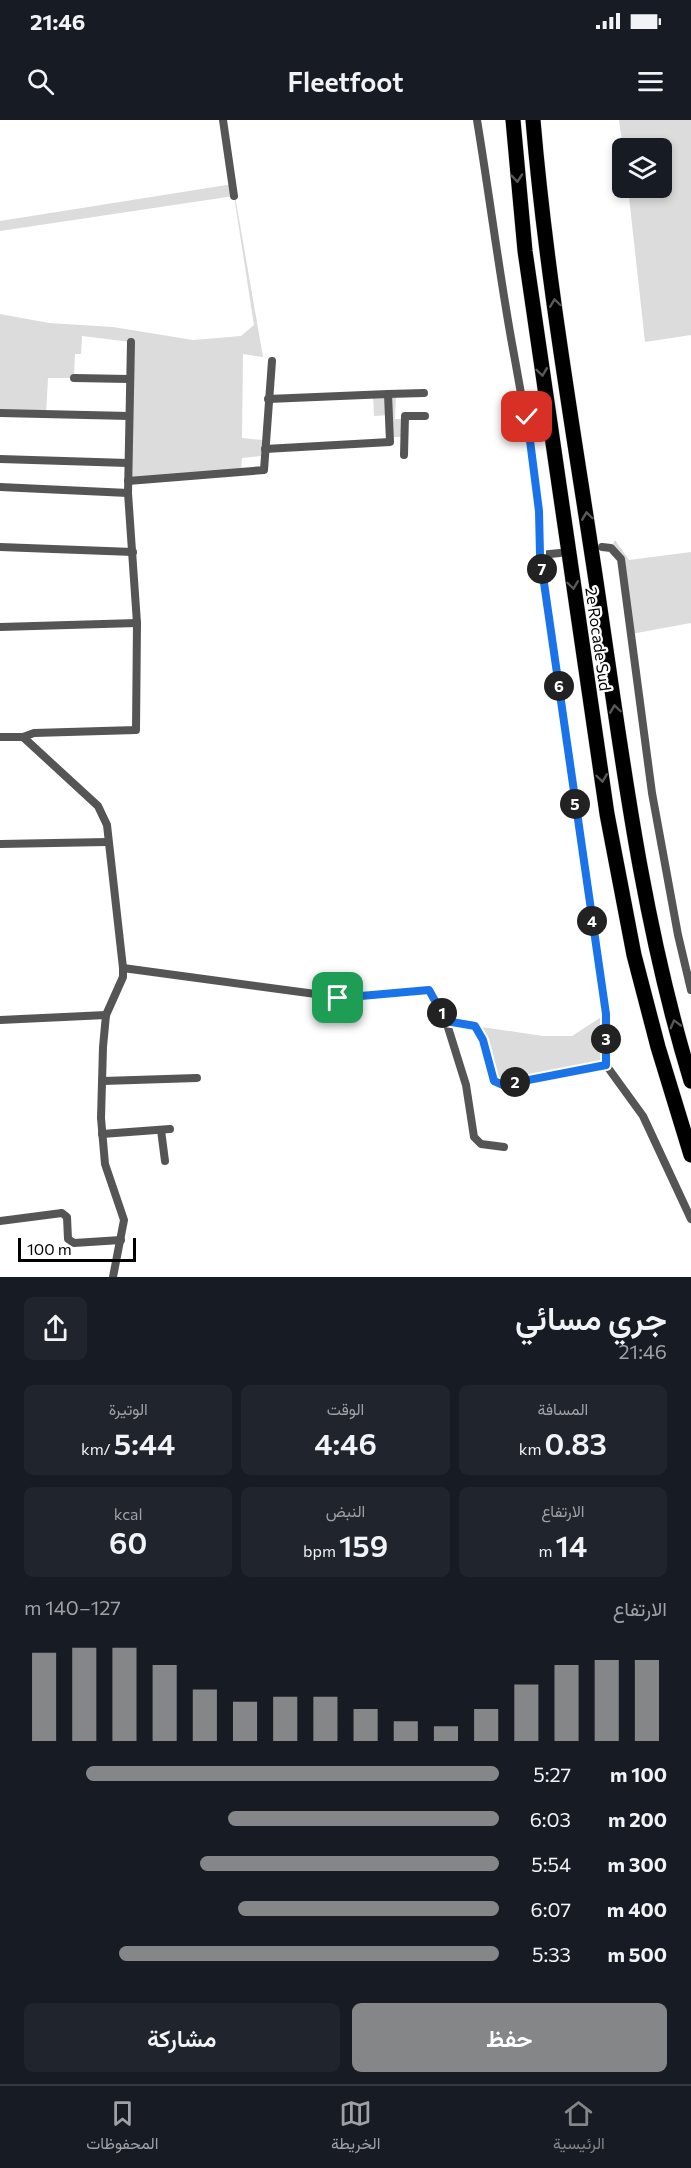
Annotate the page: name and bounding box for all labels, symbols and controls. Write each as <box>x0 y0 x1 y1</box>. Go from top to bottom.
text: 21:46 <box>30 8 85 35</box>
icon: search <box>24 65 57 98</box>
text: Fleetfoot <box>287 65 404 98</box>
icon: menu <box>634 65 667 98</box>
map controls <box>612 138 672 198</box>
button: layers <box>612 138 672 198</box>
one-way arrow <box>510 174 523 183</box>
one-way arrow <box>549 298 561 307</box>
one-way arrow <box>536 367 548 376</box>
pin <box>501 391 552 442</box>
icon: check <box>510 400 543 433</box>
one-way arrow <box>581 512 593 521</box>
pin: 7 <box>527 554 557 584</box>
text: 7 <box>538 559 546 578</box>
one-way arrow <box>566 581 578 590</box>
street label: 2e Rocade Sud <box>582 586 616 692</box>
pin: 6 <box>544 671 574 701</box>
text: 6 <box>554 676 564 695</box>
one-way arrow <box>610 705 622 714</box>
one-way arrow <box>595 774 607 783</box>
pin: 5 <box>560 789 590 819</box>
text: 5 <box>570 794 580 813</box>
pin: 4 <box>577 906 607 936</box>
text: 4 <box>587 911 597 930</box>
pin <box>312 972 363 1023</box>
icon: arrive <box>321 981 354 1014</box>
pin: 1 <box>427 998 457 1028</box>
text: 1 <box>438 1003 446 1022</box>
one-way arrow <box>669 1020 682 1030</box>
pin: 3 <box>591 1024 621 1054</box>
text: 3 <box>601 1029 611 1048</box>
pin: 2 <box>500 1067 530 1097</box>
text: 2 <box>510 1072 520 1091</box>
scale bar <box>18 1235 136 1262</box>
text: 100 m <box>27 1239 72 1258</box>
text: جري مسائي <box>515 1296 667 1337</box>
button: share <box>24 1297 87 1360</box>
text: 21:46 <box>619 1339 667 1363</box>
text: الوتيرة <box>109 1399 148 1418</box>
text: الوقت <box>327 1399 364 1418</box>
text: المسافة <box>537 1399 588 1418</box>
text: 5:44 <box>114 1424 175 1461</box>
text: 4:46 <box>314 1424 377 1461</box>
text: 0.83 <box>545 1424 607 1461</box>
text: /km <box>81 1439 114 1458</box>
text: km <box>519 1439 545 1458</box>
text: النبض <box>326 1501 365 1520</box>
text: الارتفاع <box>541 1501 585 1520</box>
text: kcal <box>114 1504 143 1523</box>
text: 60 <box>109 1523 147 1560</box>
text: 159 <box>339 1526 388 1563</box>
text: 14 <box>556 1526 587 1563</box>
text: bpm <box>303 1541 339 1560</box>
text: m <box>539 1541 556 1560</box>
text: 127–140 m <box>24 1595 121 1619</box>
text: الارتفاع <box>613 1596 667 1620</box>
text: 5:27 <box>533 1762 571 1786</box>
text: 100 m <box>610 1762 667 1786</box>
text: 6:03 <box>530 1807 571 1831</box>
text: 200 m <box>608 1807 667 1831</box>
text: 5:54 <box>531 1852 571 1876</box>
text: 300 m <box>607 1852 667 1876</box>
text: 6:07 <box>531 1897 571 1921</box>
text: 400 m <box>607 1897 667 1921</box>
text: 5:33 <box>532 1942 571 1966</box>
text: 500 m <box>607 1942 667 1966</box>
button: مشاركة <box>24 2003 340 2072</box>
button: حفظ <box>352 2003 667 2072</box>
tab: المحفوظات <box>86 2097 158 2158</box>
tab: الخريطة <box>331 2097 380 2158</box>
tab: الرئيسية <box>553 2097 605 2158</box>

